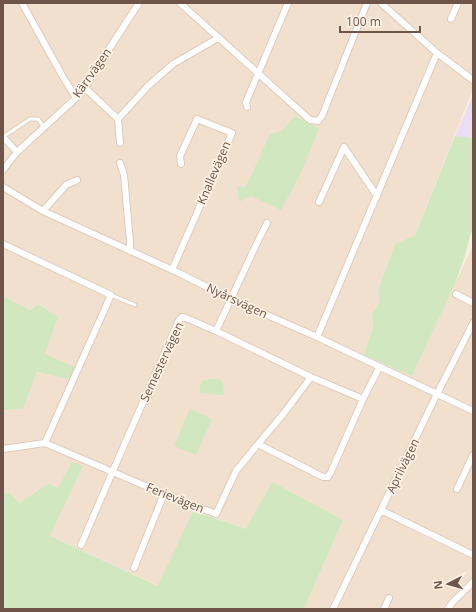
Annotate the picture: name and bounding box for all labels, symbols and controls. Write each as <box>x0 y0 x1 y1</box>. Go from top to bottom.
scale bar <box>340 8 420 34</box>
text: 100 m <box>346 13 381 30</box>
street label: Kärrvägen <box>68 44 115 101</box>
street label: Knallevägen <box>193 138 235 207</box>
street label: Nyårsvägen <box>204 279 271 322</box>
street label: Semestervägen <box>136 319 187 404</box>
street label: Aprilvägen <box>382 435 423 496</box>
street label: Ferievägen <box>144 478 207 517</box>
north arrow <box>428 564 468 604</box>
text: N <box>430 580 445 590</box>

